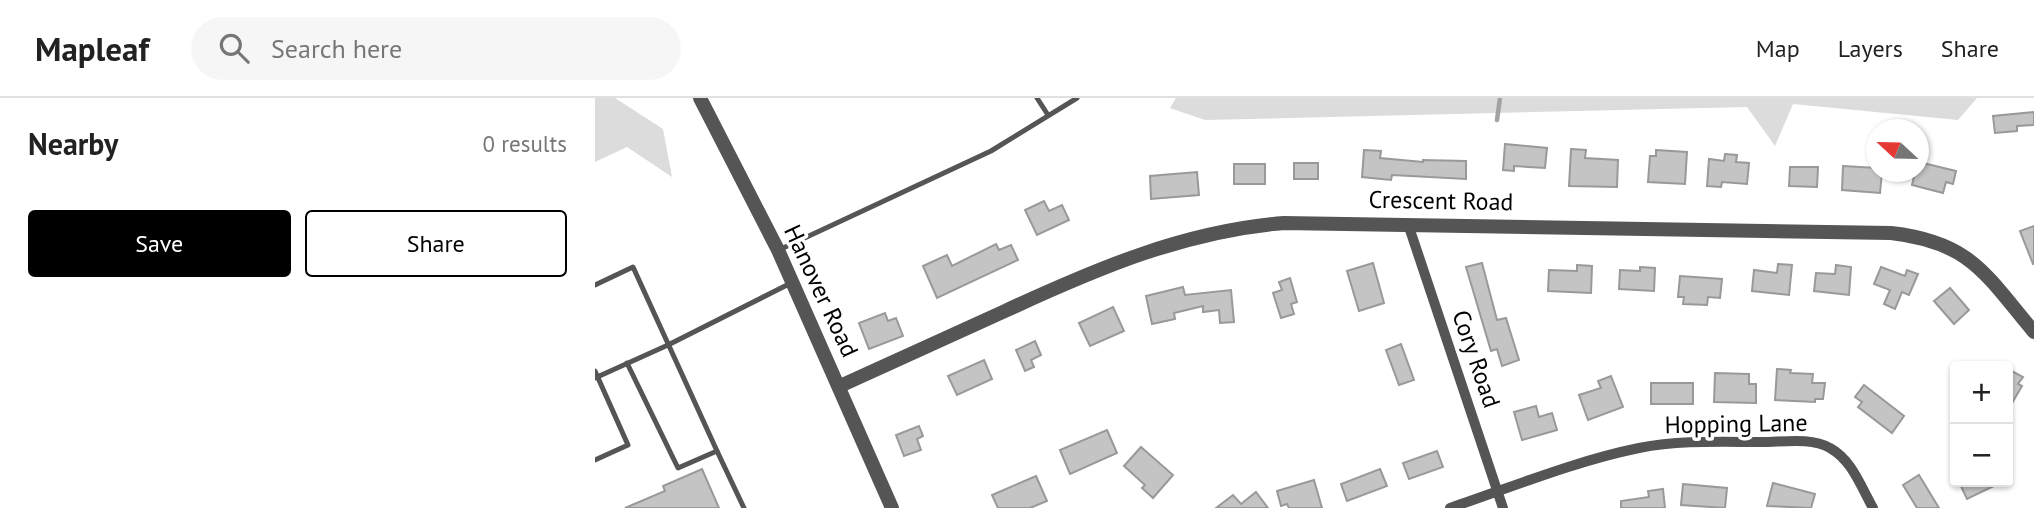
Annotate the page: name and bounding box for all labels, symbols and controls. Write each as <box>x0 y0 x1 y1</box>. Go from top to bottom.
search box <box>191 17 681 80</box>
text: Mapleaf <box>35 27 149 70</box>
icon: search <box>215 29 253 67</box>
text: Search here <box>271 32 402 65</box>
text: Map <box>1756 33 1800 64</box>
text: Layers <box>1838 33 1903 64</box>
text: Share <box>1941 33 1999 64</box>
north arrow <box>1866 119 1929 182</box>
text: Nearby <box>28 124 118 163</box>
text: 0 results <box>483 129 567 158</box>
street label: Crescent Road <box>1368 184 1514 217</box>
button: Save <box>28 210 291 277</box>
button: Share <box>305 210 567 277</box>
street label: Hanover Road <box>777 220 866 362</box>
street label: Cory Road <box>1445 306 1508 412</box>
map controls <box>1950 361 2013 487</box>
button: + <box>1950 361 2013 424</box>
street label: Hopping Lane <box>1664 407 1808 440</box>
button: − <box>1950 424 2013 487</box>

